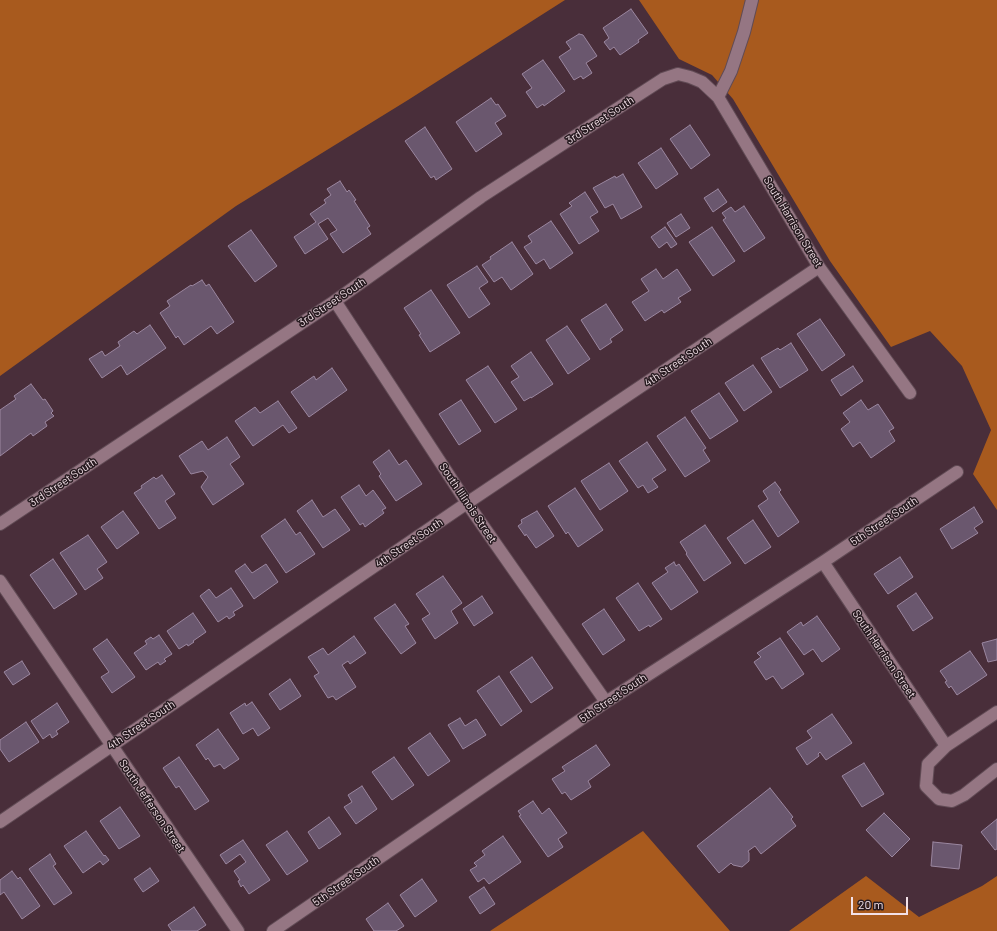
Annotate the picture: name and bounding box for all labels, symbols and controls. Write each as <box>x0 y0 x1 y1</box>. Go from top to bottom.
street label: 3rd Street South <box>564 93 636 147</box>
street label: South Harrison Street <box>761 174 825 270</box>
street label: 3rd Street South <box>296 275 368 329</box>
street label: 4th Street South <box>642 335 714 389</box>
street label: 3rd Street South <box>27 455 99 509</box>
street label: South Illinois Street <box>436 461 500 545</box>
street label: 5th Street South <box>848 494 920 548</box>
street label: 4th Street South <box>373 516 445 570</box>
street label: South Harrison Street <box>850 607 918 701</box>
street label: 5th Street South <box>577 671 649 725</box>
street label: 4th Street South <box>105 698 177 752</box>
street label: South Jefferson Street <box>116 757 188 855</box>
street label: 5th Street South <box>310 853 382 909</box>
scale bar <box>853 889 910 915</box>
text: 20 m <box>858 897 884 911</box>

